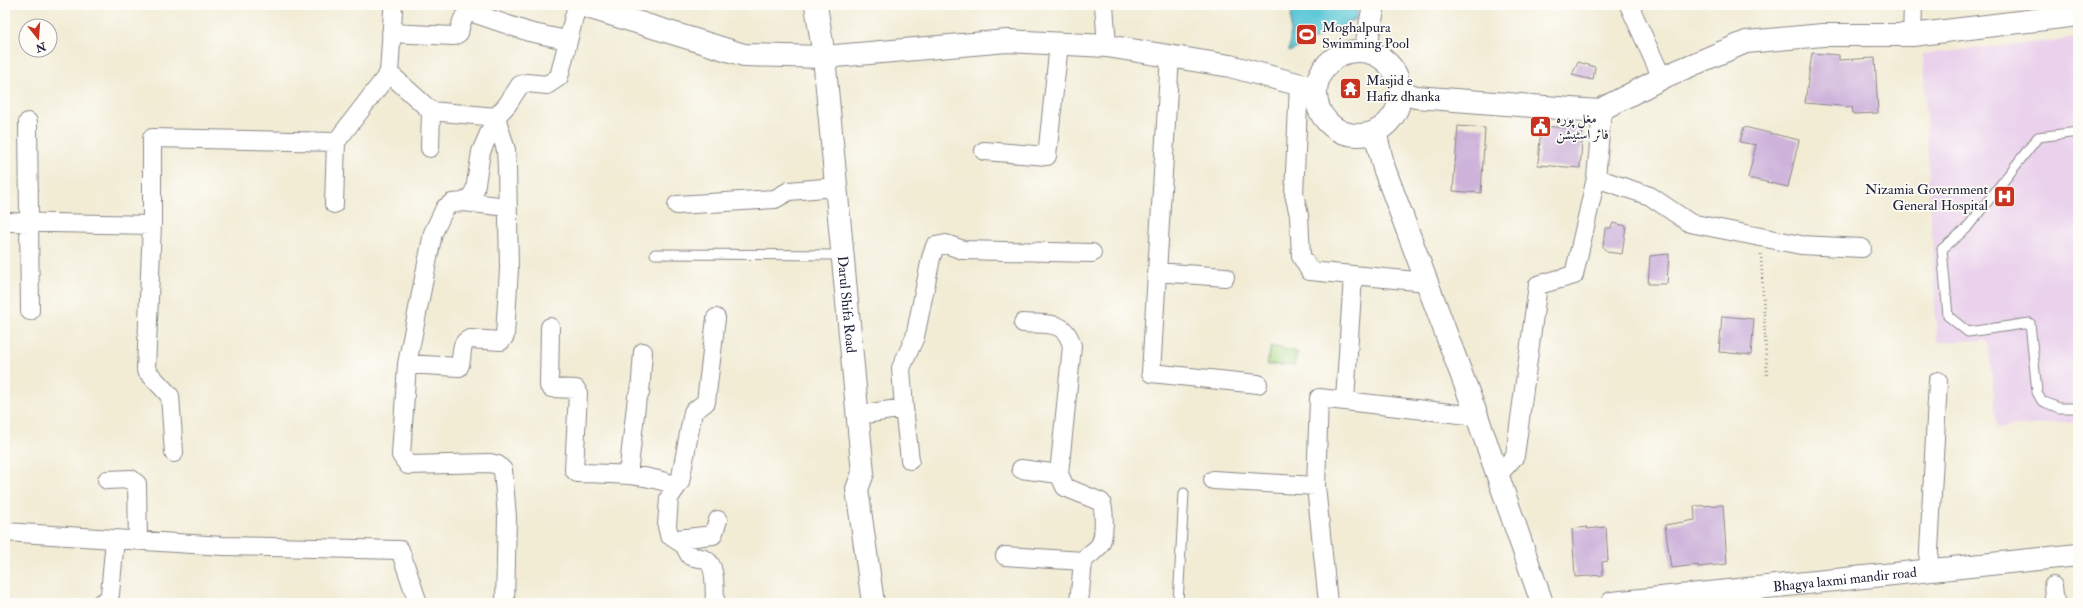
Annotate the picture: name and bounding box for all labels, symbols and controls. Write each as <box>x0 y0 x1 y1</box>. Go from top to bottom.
north arrow <box>18 18 58 58</box>
place label: Moghalpura Swimming Pool <box>1322 19 1410 52</box>
sports icon: Moghalpura Swimming Pool <box>1293 22 1319 48</box>
text: N <box>33 39 48 55</box>
place label: Masjid e Hafiz dhanka <box>1366 72 1440 105</box>
temple icon: Masjid e Hafiz dhanka <box>1338 75 1364 101</box>
place label: مغل پورہ فائر اسٹیشن <box>1556 110 1609 144</box>
public building icon: مغل پورہ فائر اسٹیشن <box>1528 113 1554 139</box>
place label: Nizamia Government General Hospital <box>1865 181 1988 215</box>
hospital icon: Nizamia Government General Hospital <box>1991 184 2017 210</box>
street label: Darul Shifa Road <box>834 255 860 354</box>
street label: Bhagya laxmi mandir road <box>1772 564 1918 595</box>

